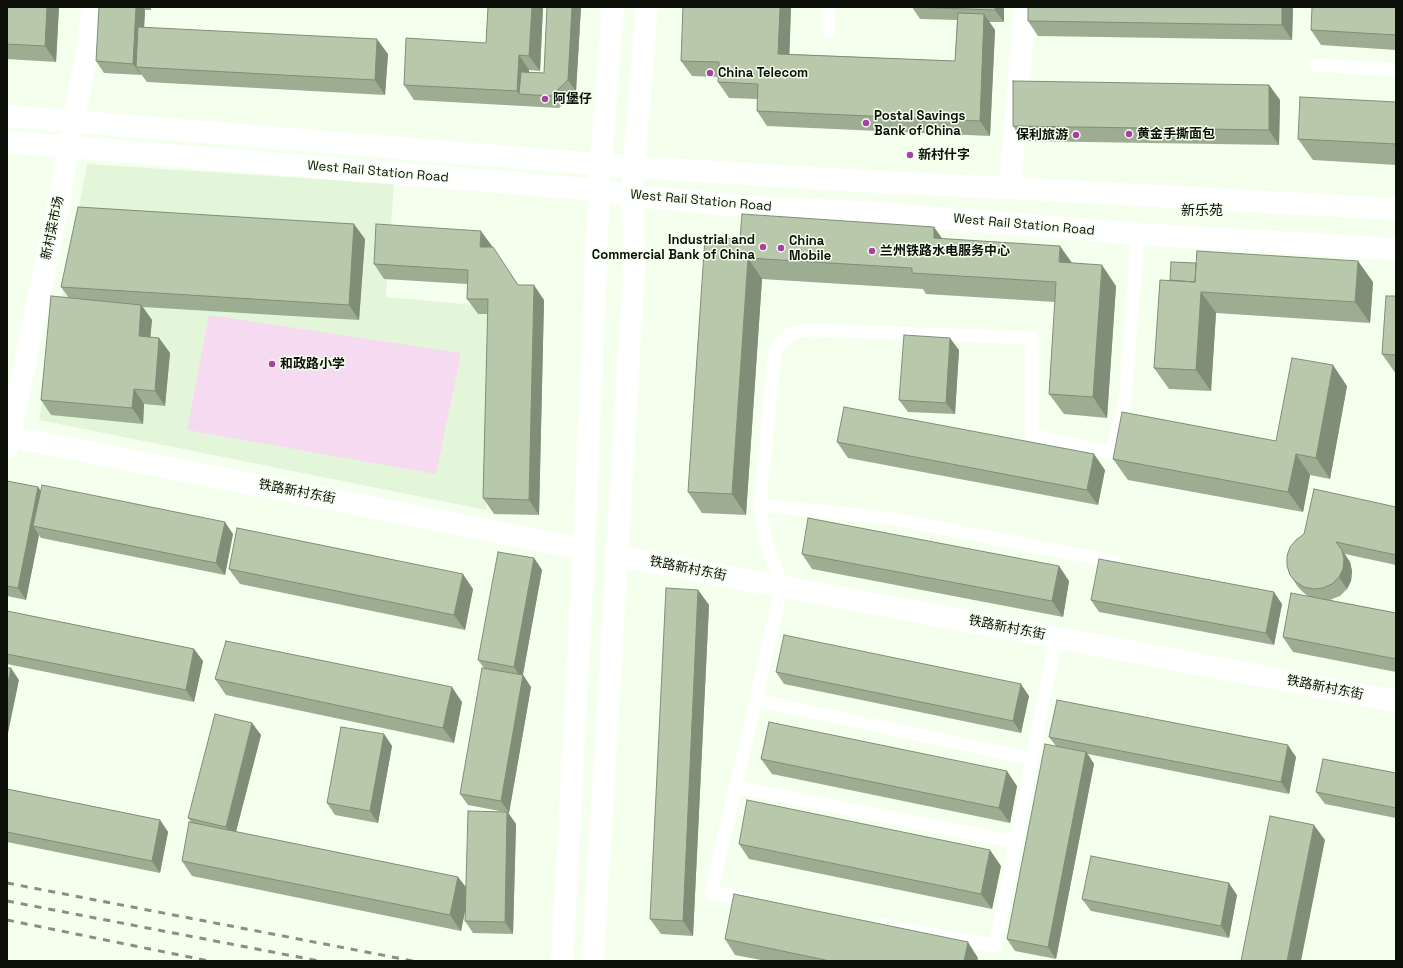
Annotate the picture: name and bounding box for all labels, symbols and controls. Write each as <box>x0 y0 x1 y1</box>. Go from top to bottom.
place label: China Telecom <box>718 65 808 81</box>
marker: China Telecom <box>705 68 715 78</box>
place label: 阿堡仔 <box>553 91 592 107</box>
marker: 阿堡仔 <box>540 94 550 104</box>
place label: Postal Savings Bank of China <box>874 108 965 139</box>
marker: Postal Savings Bank of China <box>861 118 871 128</box>
place label: 黄金手撕面包 <box>1137 126 1215 142</box>
place label: 保利旅游 <box>1016 127 1068 143</box>
marker: 黄金手撕面包 <box>1124 129 1134 139</box>
marker: 保利旅游 <box>1071 130 1081 140</box>
place label: 新村什字 <box>918 147 970 163</box>
marker: 新村什字 <box>905 150 915 160</box>
street label: West Rail Station Road <box>307 158 449 186</box>
street label: West Rail Station Road <box>630 187 772 215</box>
street label: 新村菜市场 <box>39 195 67 261</box>
district label: 新乐苑 <box>1181 203 1223 219</box>
street label: West Rail Station Road <box>953 211 1095 239</box>
place label: Industrial and Commercial Bank of China <box>592 232 755 263</box>
place label: China Mobile <box>789 233 831 264</box>
marker: Industrial and Commercial Bank of China <box>758 242 768 252</box>
marker: China Mobile <box>776 243 786 253</box>
place label: 兰州铁路水电服务中心 <box>880 243 1010 259</box>
marker: 兰州铁路水电服务中心 <box>867 246 877 256</box>
place label: 和政路小学 <box>280 356 345 372</box>
marker: 和政路小学 <box>267 359 277 369</box>
street label: 铁路新村东街 <box>257 477 337 507</box>
street label: 铁路新村东街 <box>648 554 728 584</box>
street label: 铁路新村东街 <box>967 613 1047 643</box>
street label: 铁路新村东街 <box>1285 673 1365 703</box>

